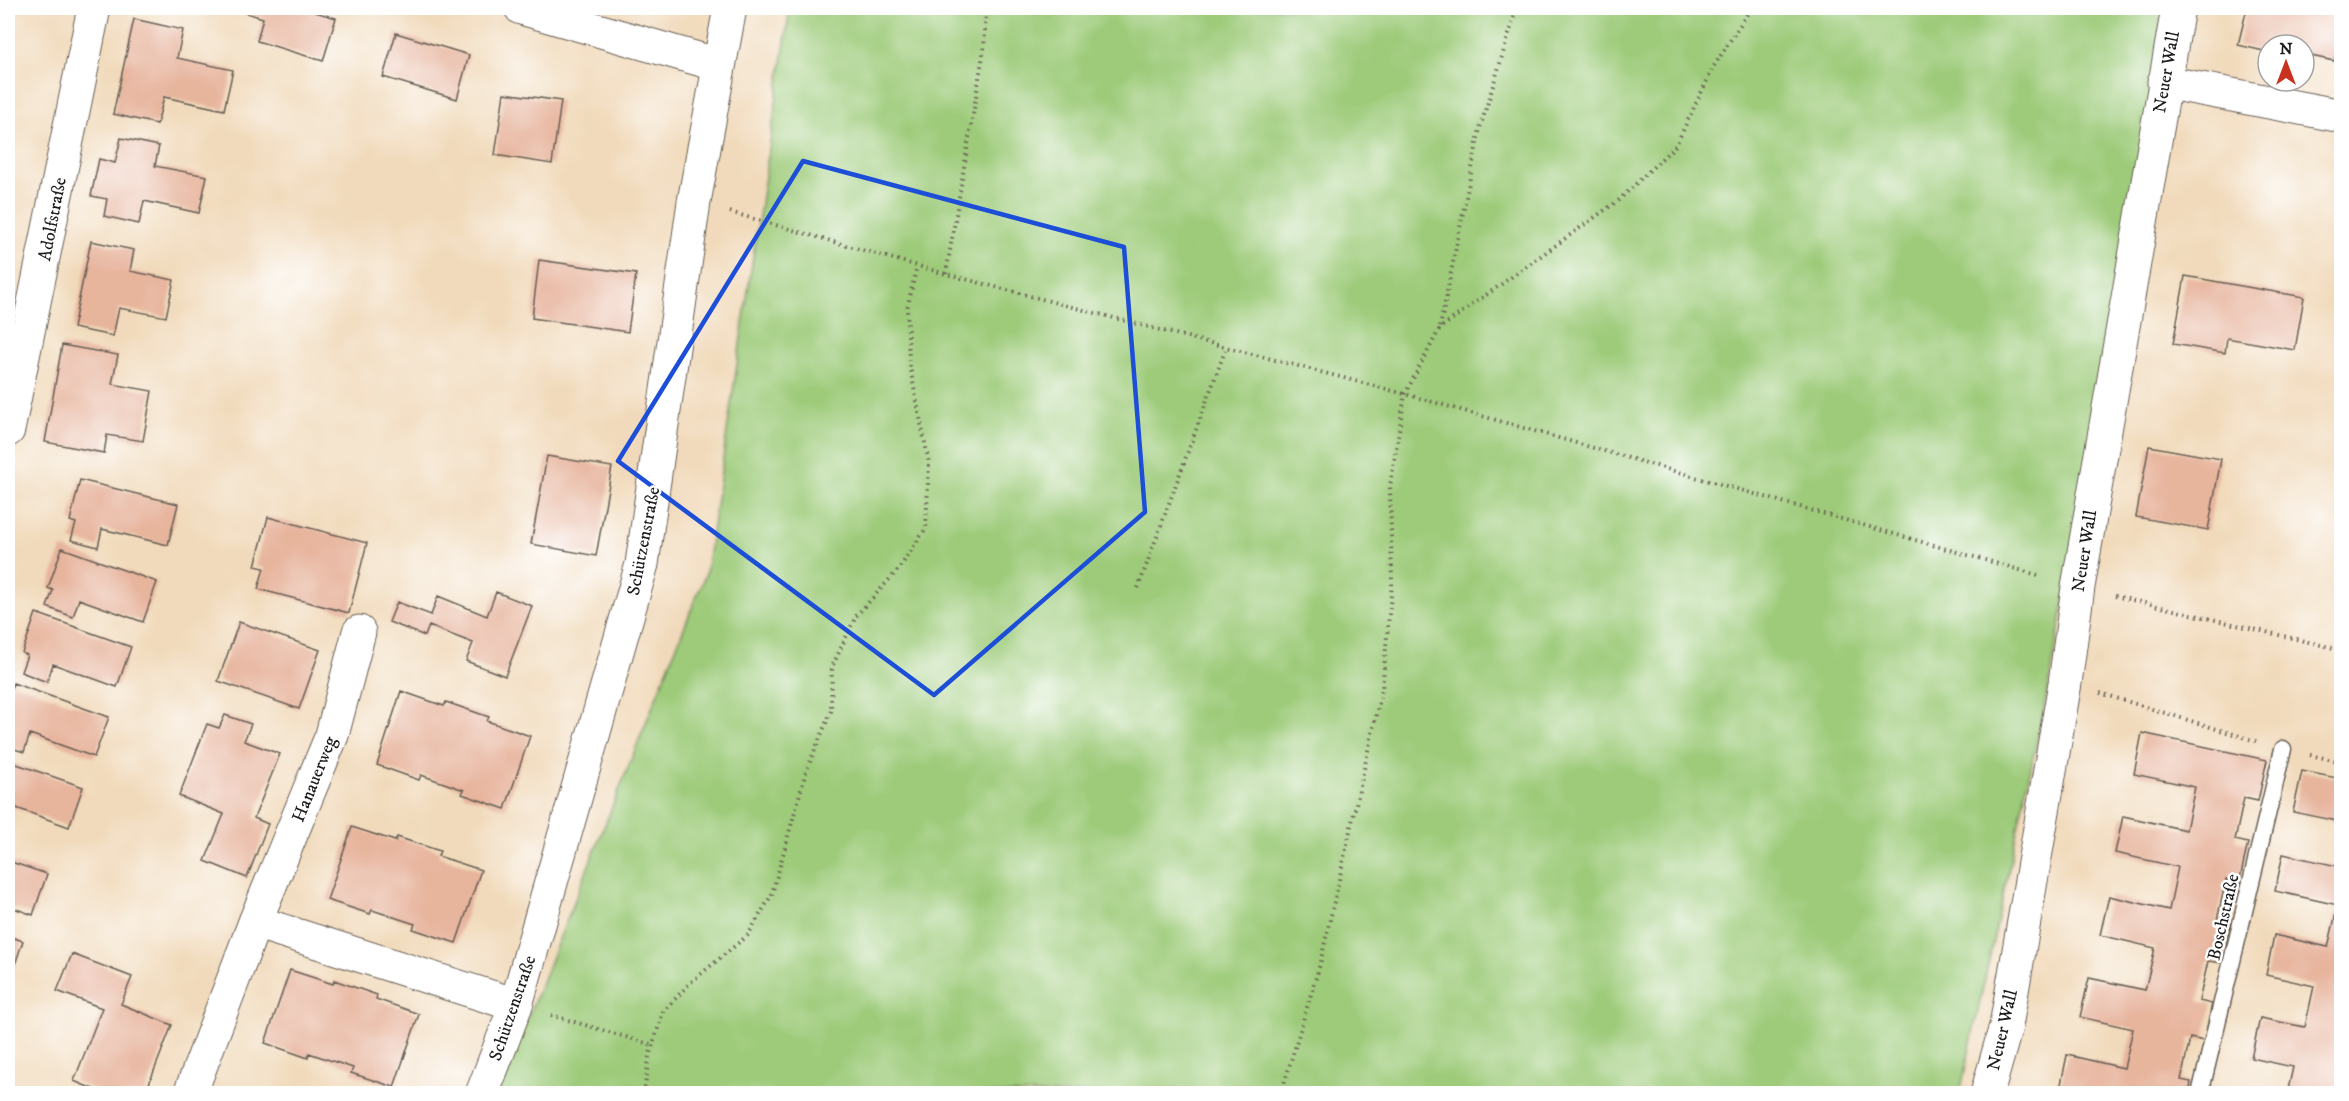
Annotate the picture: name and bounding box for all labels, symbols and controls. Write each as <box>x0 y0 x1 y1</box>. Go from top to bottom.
street label: Neuer Wall <box>2149 29 2185 115</box>
north arrow <box>2256 33 2316 93</box>
text: N <box>2279 39 2293 59</box>
street label: Adolfstraße <box>34 176 72 263</box>
street label: Schützenstraße <box>623 485 665 597</box>
street label: Neuer Wall <box>2068 508 2102 594</box>
street label: Hanauerweg <box>288 733 342 825</box>
street label: Boschstraße <box>2203 872 2245 962</box>
street label: Schützenstraße <box>485 953 541 1064</box>
street label: Neuer Wall <box>1983 987 2023 1073</box>

